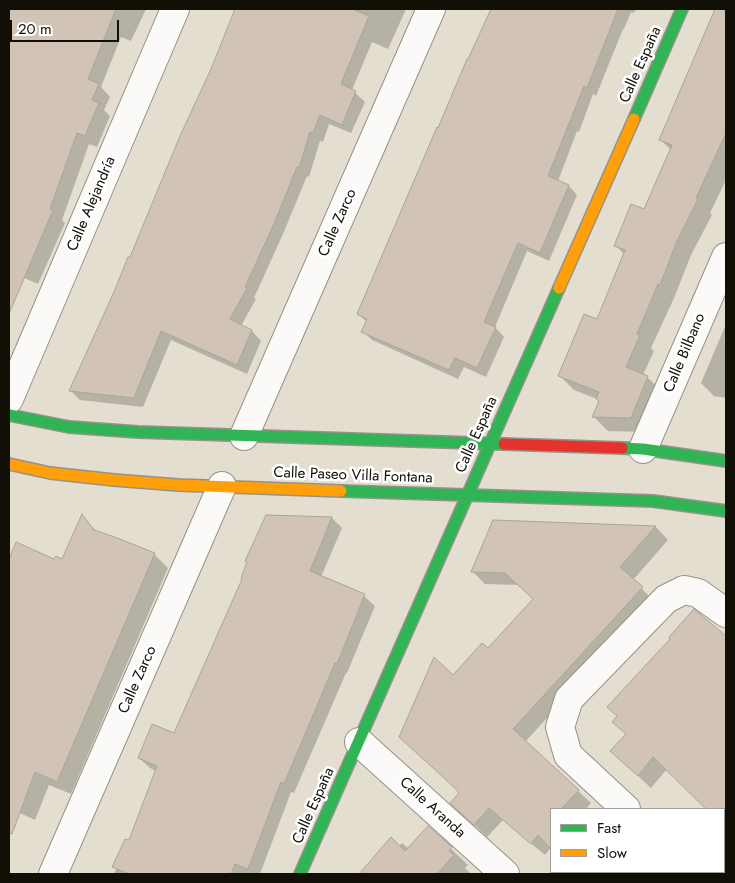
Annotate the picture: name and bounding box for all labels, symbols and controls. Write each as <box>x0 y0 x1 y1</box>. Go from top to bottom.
scale bar <box>12 10 121 42</box>
text: 20 m <box>18 18 52 40</box>
street label: Calle España <box>616 24 666 106</box>
street label: Calle Alejandría <box>64 154 120 254</box>
street label: Calle Zarco <box>315 186 361 260</box>
street label: Calle Bilbano <box>660 311 710 395</box>
street label: Calle España <box>452 394 502 476</box>
street label: Calle Paseo Villa Fontana <box>273 464 433 488</box>
street label: Calle Zarco <box>115 643 161 717</box>
street label: Calle España <box>289 765 339 847</box>
street label: Calle Aranda <box>395 774 469 842</box>
legend <box>550 808 725 873</box>
text: Fast <box>597 817 621 839</box>
text: Slow <box>597 842 627 864</box>

